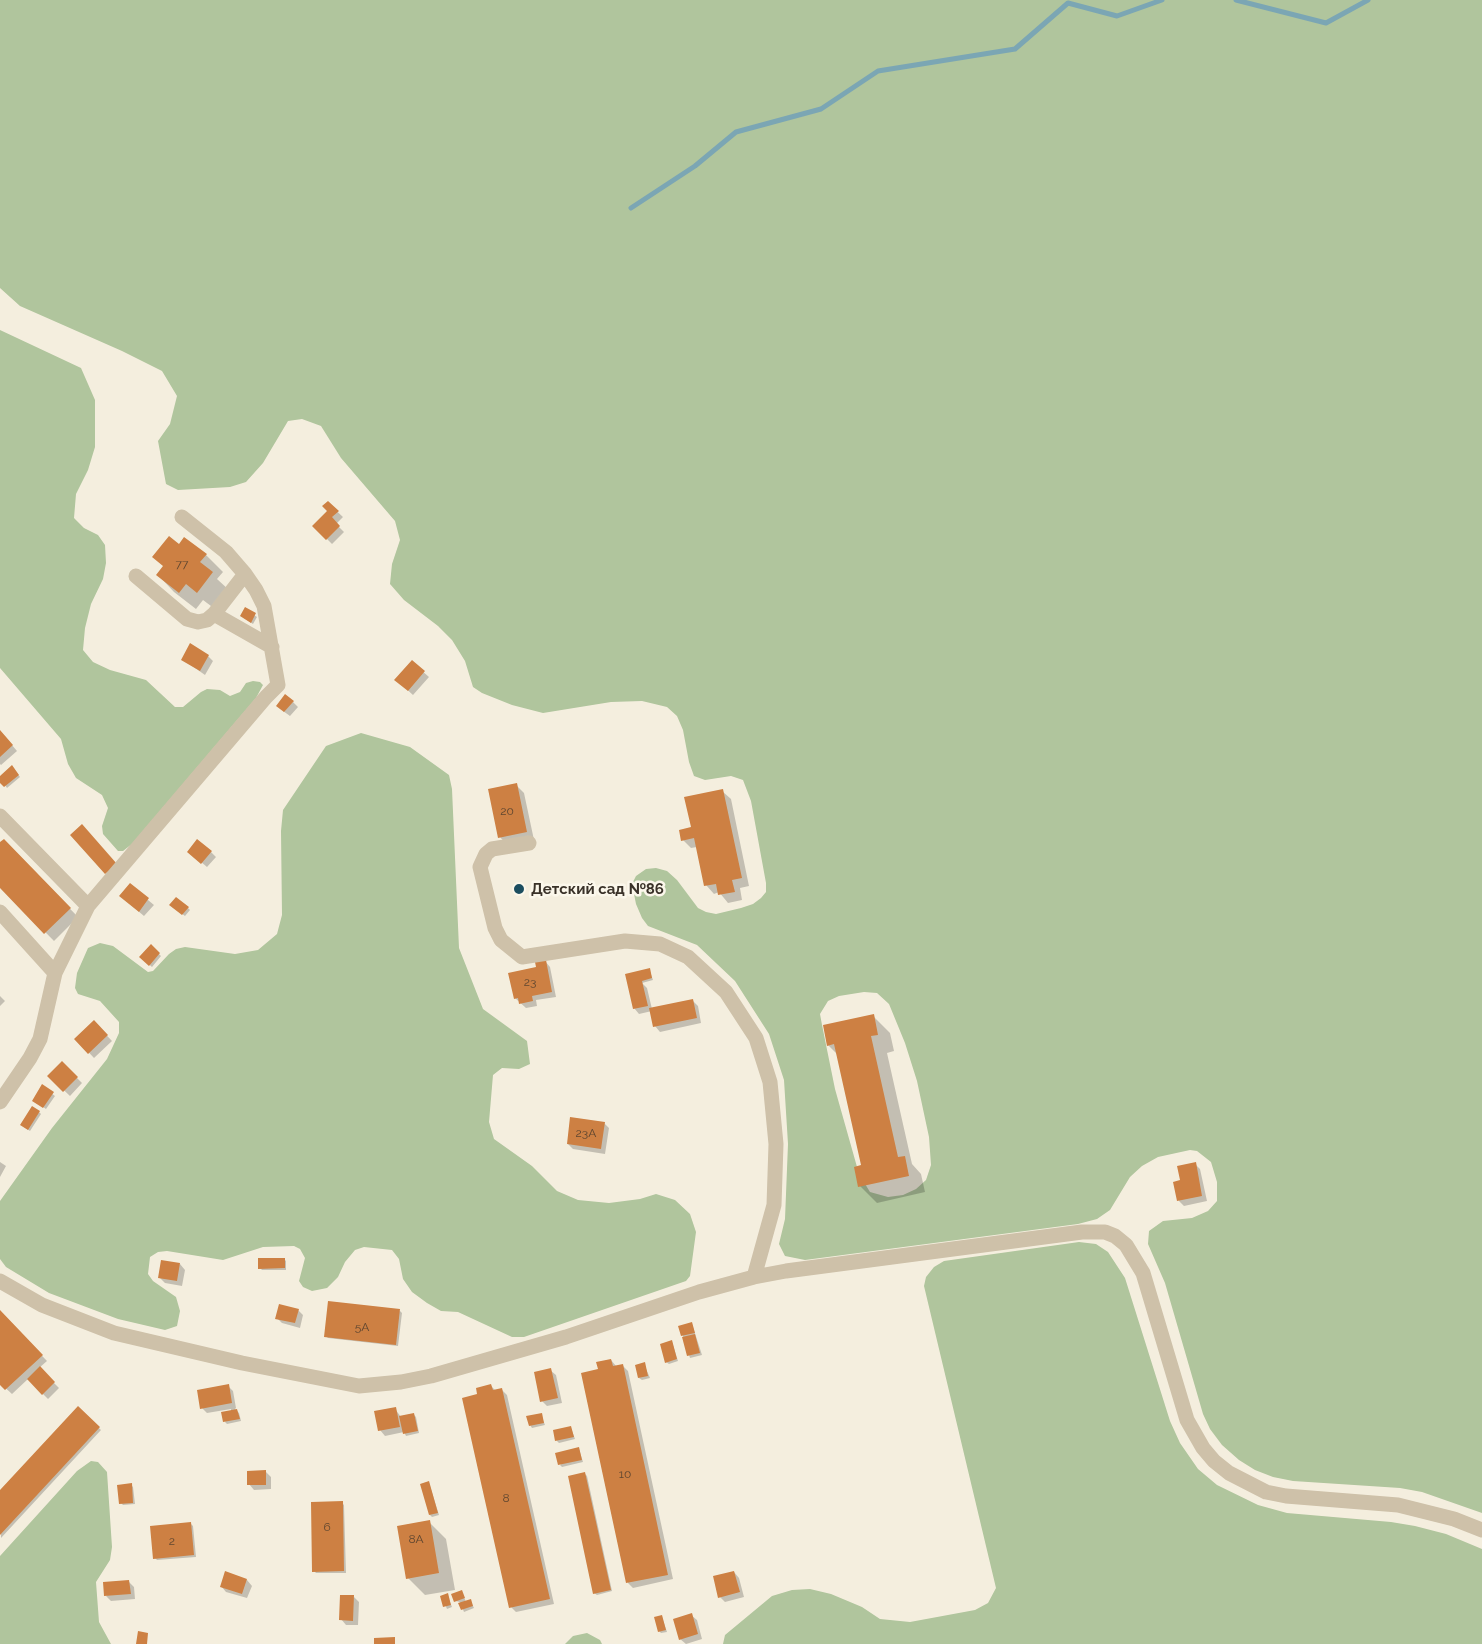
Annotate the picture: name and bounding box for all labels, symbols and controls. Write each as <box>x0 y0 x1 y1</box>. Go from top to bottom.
house number: 77 <box>176 557 188 571</box>
house number: 20 <box>500 804 514 818</box>
place label: Детский сад №86 <box>531 880 664 898</box>
marker: Детский сад №86 <box>512 882 526 896</box>
house number: 23 <box>524 975 536 989</box>
house number: 23А <box>576 1126 596 1140</box>
house number: 5А <box>355 1320 369 1334</box>
house number: 10 <box>619 1467 631 1481</box>
house number: 8 <box>502 1491 510 1505</box>
house number: 6 <box>323 1520 331 1534</box>
house number: 8А <box>408 1532 424 1546</box>
house number: 2 <box>169 1534 175 1548</box>

